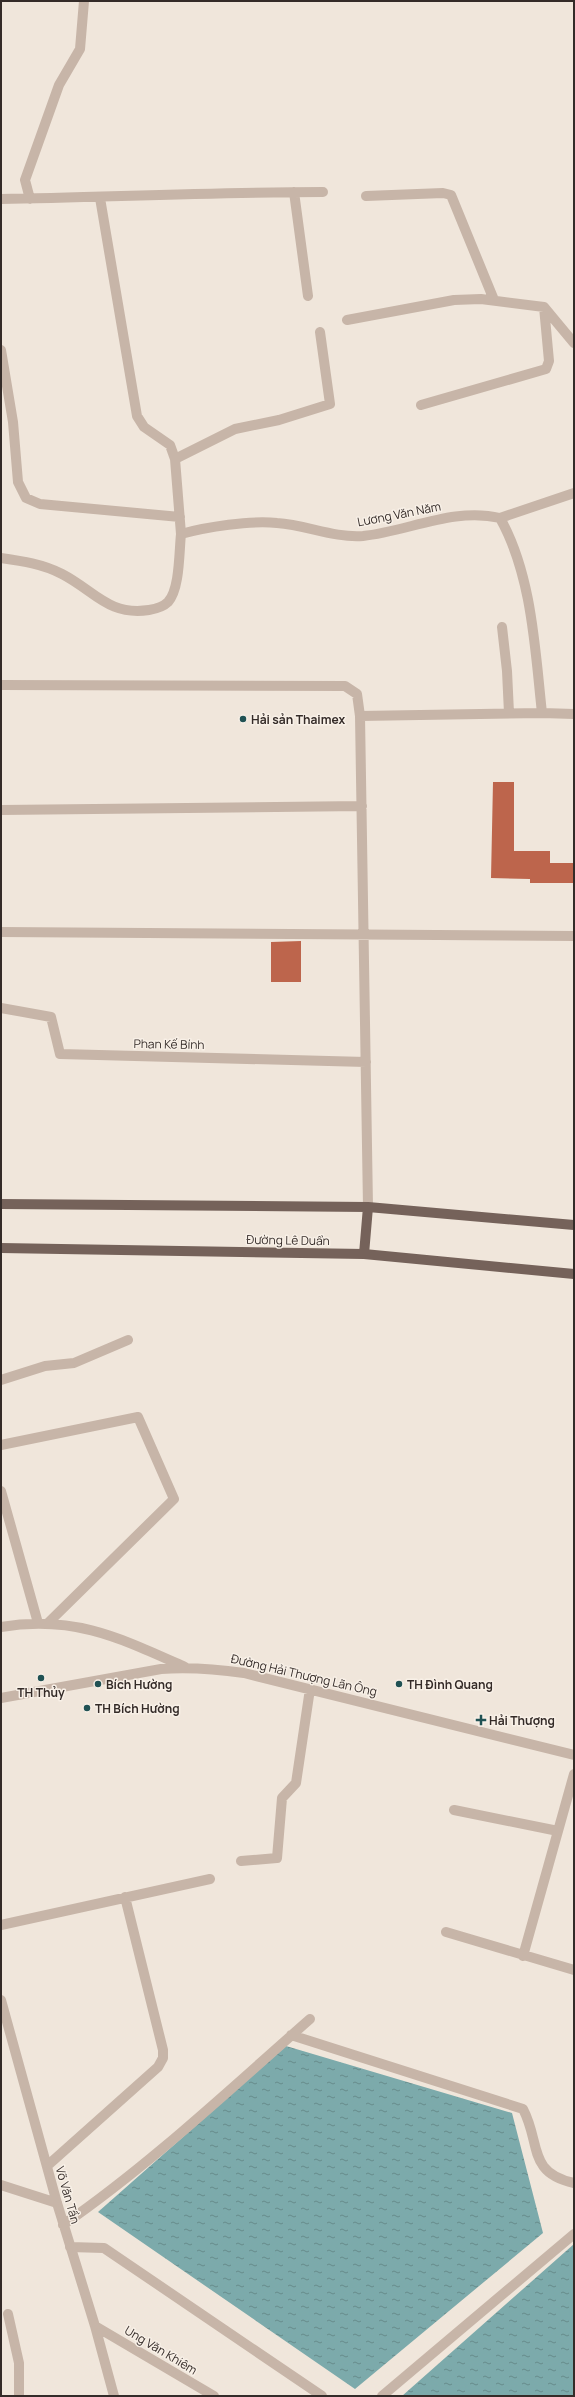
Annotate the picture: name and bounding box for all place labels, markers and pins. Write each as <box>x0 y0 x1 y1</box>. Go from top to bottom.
place label: Hải sản Thaimex <box>251 711 345 728</box>
marker: Hải sản Thaimex <box>238 714 248 724</box>
marker: TH Thủy <box>36 1673 46 1683</box>
place label: Bích Hường <box>106 1676 172 1693</box>
place label: TH Đình Quang <box>407 1676 493 1693</box>
marker: Bích Hường <box>93 1679 103 1689</box>
marker: TH Đình Quang <box>394 1679 404 1689</box>
place label: TH Thủy <box>17 1684 65 1701</box>
place label: TH Bích Hường <box>95 1700 180 1717</box>
marker: TH Bích Hường <box>82 1703 92 1713</box>
place label: Hải Thượng <box>489 1712 555 1729</box>
marker: Hải Thượng <box>476 1715 486 1725</box>

